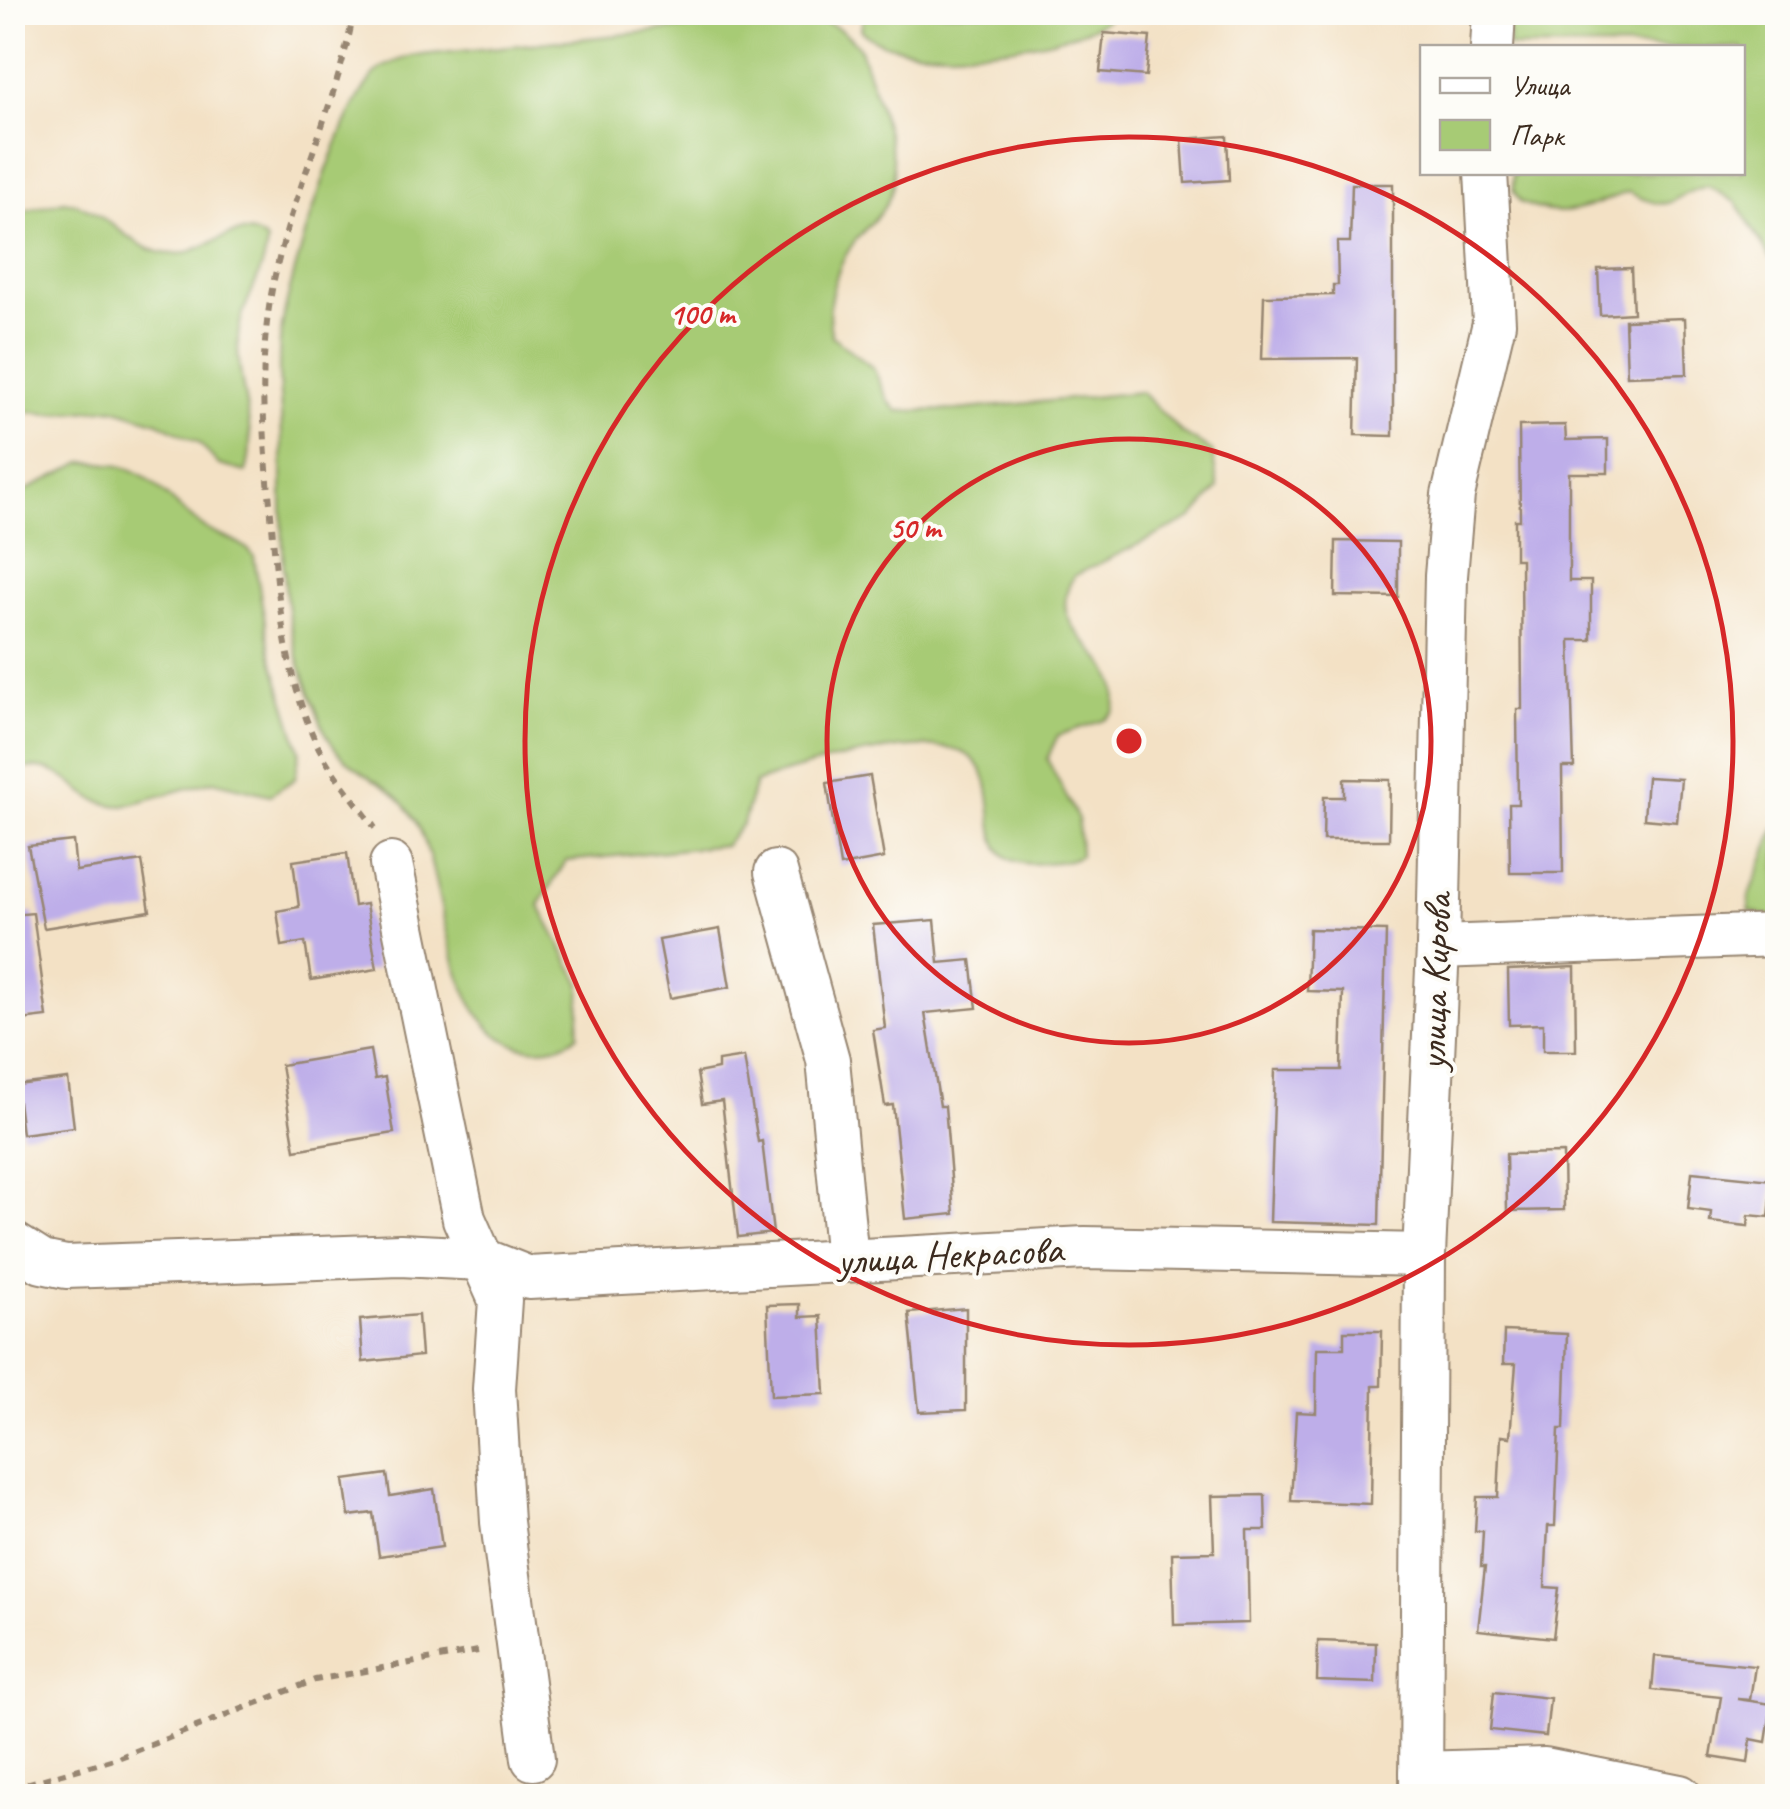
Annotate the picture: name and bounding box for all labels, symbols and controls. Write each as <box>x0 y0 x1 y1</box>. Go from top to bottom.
legend <box>1420 45 1745 175</box>
text: Улица <box>1510 66 1571 104</box>
text: Парк <box>1510 116 1566 154</box>
text: 100 m <box>670 295 737 333</box>
text: 50 m <box>890 509 943 547</box>
centre of rings <box>1111 723 1147 759</box>
street label: улица Кирова <box>1407 889 1463 1073</box>
street label: улица Некрасова <box>834 1224 1067 1286</box>

